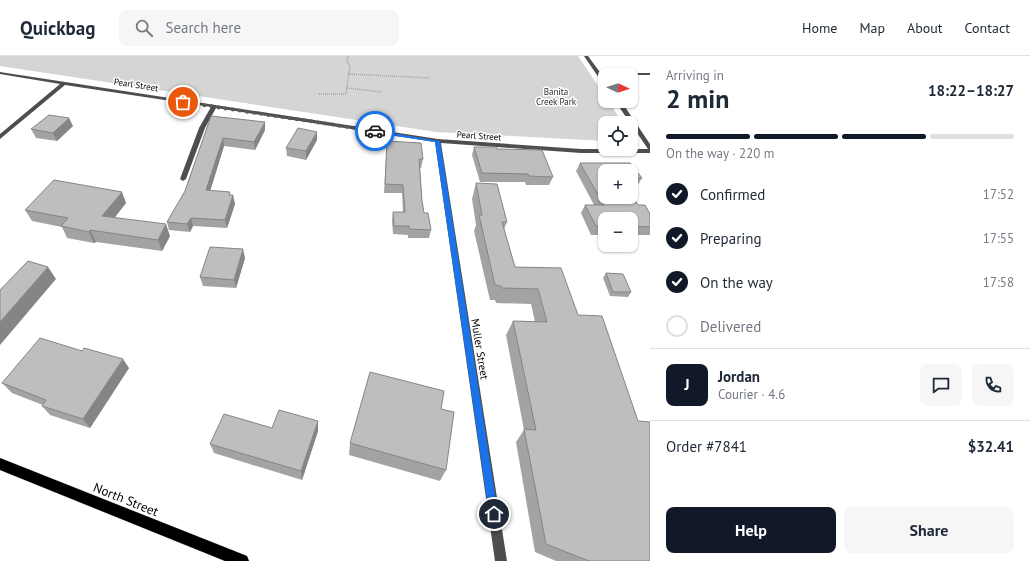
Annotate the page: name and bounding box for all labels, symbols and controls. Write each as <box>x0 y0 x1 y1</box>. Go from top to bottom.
search box <box>119 10 399 46</box>
text: Quickbag <box>20 16 95 40</box>
icon: search <box>133 17 155 39</box>
text: Search here <box>165 18 241 37</box>
text: Home <box>802 19 837 37</box>
text: Map <box>859 19 885 37</box>
text: About <box>907 19 943 37</box>
text: Contact <box>965 19 1010 37</box>
text: Arriving in <box>666 67 724 84</box>
north arrow <box>598 68 638 108</box>
map controls <box>598 68 638 252</box>
street label: Pearl Street <box>113 76 159 93</box>
text: 18:22–18:27 <box>928 81 1014 100</box>
text: 2 min <box>666 82 729 115</box>
pin <box>166 85 200 119</box>
park label: Banita Creek Park <box>536 86 577 107</box>
icon: bag <box>172 91 194 113</box>
courier <box>355 111 395 151</box>
button: locate <box>598 116 638 156</box>
icon: car <box>364 120 386 142</box>
street label: Pearl Street <box>456 128 502 143</box>
text: On the way · 220 m <box>666 145 774 162</box>
button: + <box>598 164 638 204</box>
icon: check <box>666 183 688 205</box>
text: Confirmed <box>700 185 765 204</box>
text: 17:52 <box>983 186 1014 203</box>
button: − <box>598 212 638 252</box>
icon: check <box>666 227 688 249</box>
text: Preparing <box>700 229 762 248</box>
text: 17:55 <box>983 230 1014 247</box>
icon: check <box>666 271 688 293</box>
text: On the way <box>700 273 773 292</box>
text: 17:58 <box>983 274 1014 291</box>
text: Delivered <box>700 317 761 336</box>
street label: Muller Street <box>468 318 492 381</box>
button: chat <box>920 364 962 406</box>
button: phone <box>972 364 1014 406</box>
text: Jordan <box>718 367 760 386</box>
text: J <box>684 375 690 394</box>
text: Courier · 4.6 <box>718 386 785 403</box>
text: Order #7841 <box>666 437 747 456</box>
text: $32.41 <box>968 437 1014 456</box>
street label: North Street <box>91 479 161 520</box>
pin <box>477 497 511 531</box>
icon: home <box>483 503 505 525</box>
button: Help <box>666 507 836 553</box>
button: Share <box>844 507 1014 553</box>

